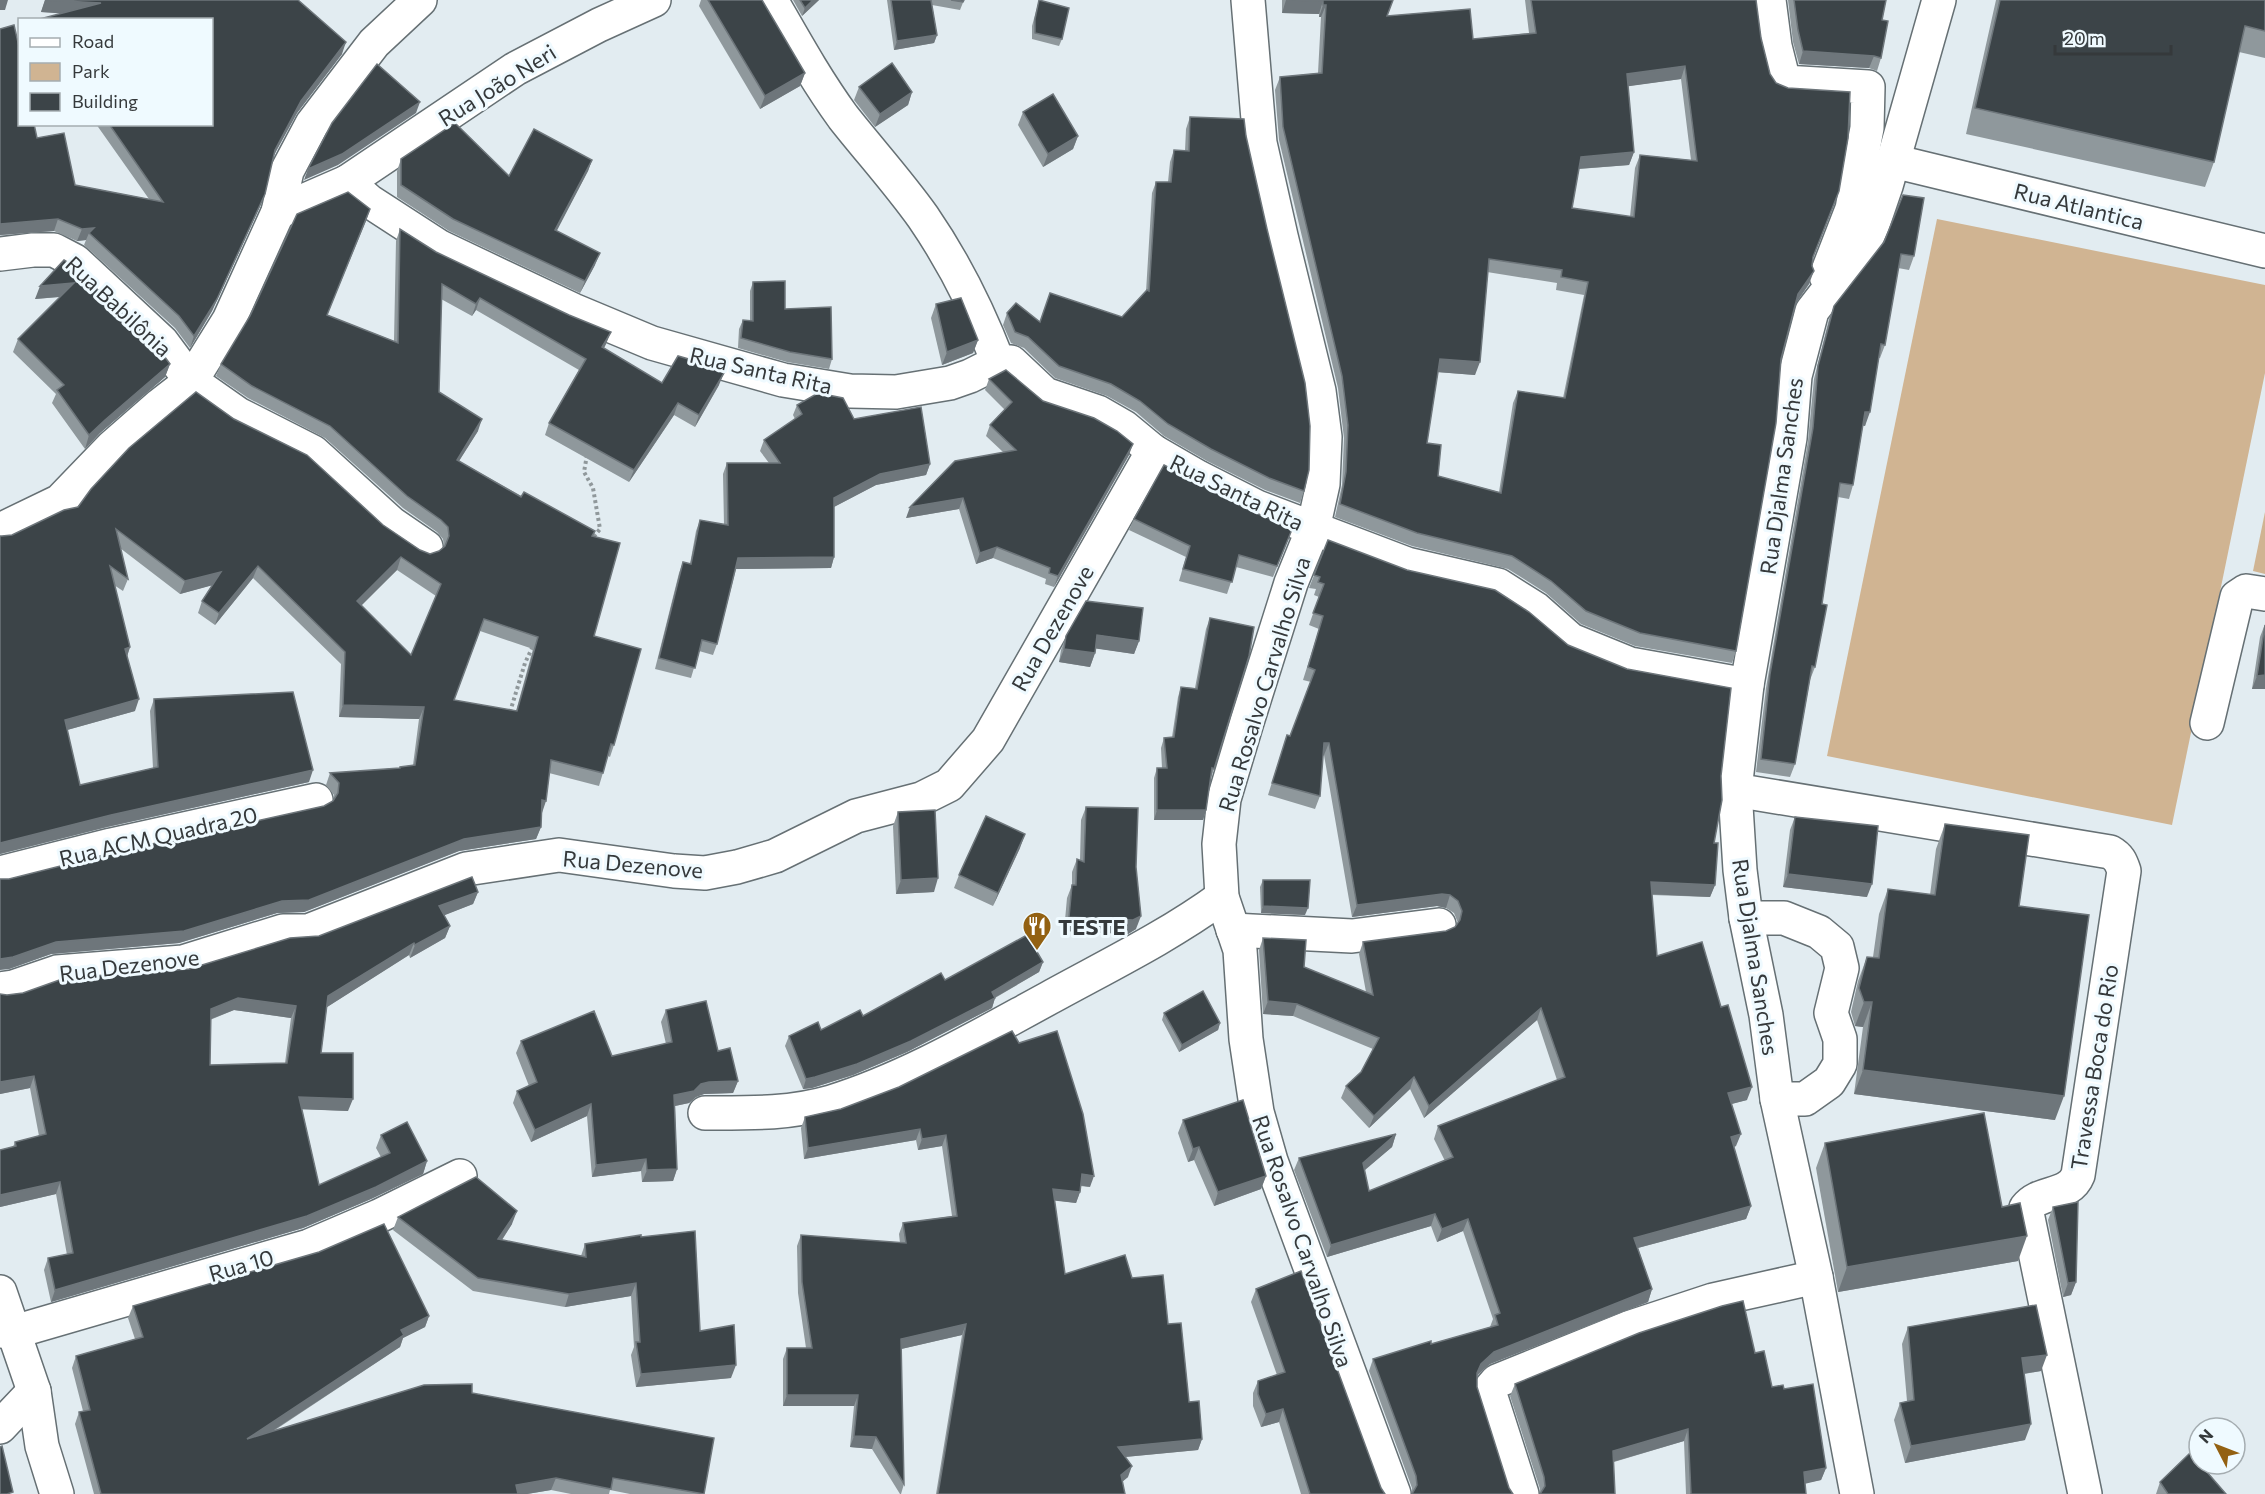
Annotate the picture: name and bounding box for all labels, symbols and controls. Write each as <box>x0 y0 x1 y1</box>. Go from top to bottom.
legend <box>18 18 213 126</box>
scale bar <box>2055 18 2170 56</box>
text: 20 m <box>2064 27 2105 49</box>
text: Road <box>72 30 114 52</box>
street label: Rua João Neri <box>433 38 561 132</box>
text: Park <box>72 60 110 82</box>
text: Building <box>72 90 138 112</box>
street label: Rua Atlantica <box>2011 177 2147 235</box>
street label: Rua Babilônia <box>60 250 178 362</box>
street label: Rua Santa Rita <box>687 341 835 399</box>
street label: Rua Djalma Sanches <box>1754 376 1808 576</box>
street label: Rua Santa Rita <box>1166 448 1308 536</box>
street label: Rua Rosalvo Carvalho Silva <box>1212 553 1316 815</box>
street label: Rua Dezenove <box>1005 560 1099 696</box>
street label: Rua ACM Quadra 20 <box>56 800 260 872</box>
street label: Rua Dezenove <box>562 844 704 884</box>
street label: Rua Djalma Sanches <box>1727 857 1785 1057</box>
restaurant icon: TESTE <box>1021 910 1053 952</box>
place label: TESTE <box>1058 913 1126 940</box>
street label: Rua Dezenove <box>57 943 201 987</box>
street label: Travessa Boca do Rio <box>2064 962 2124 1172</box>
street label: Rua Rosalvo Carvalho Silva <box>1247 1111 1359 1371</box>
street label: Rua 10 <box>205 1243 277 1287</box>
north arrow <box>2187 1416 2247 1476</box>
text: N <box>2194 1425 2217 1446</box>

